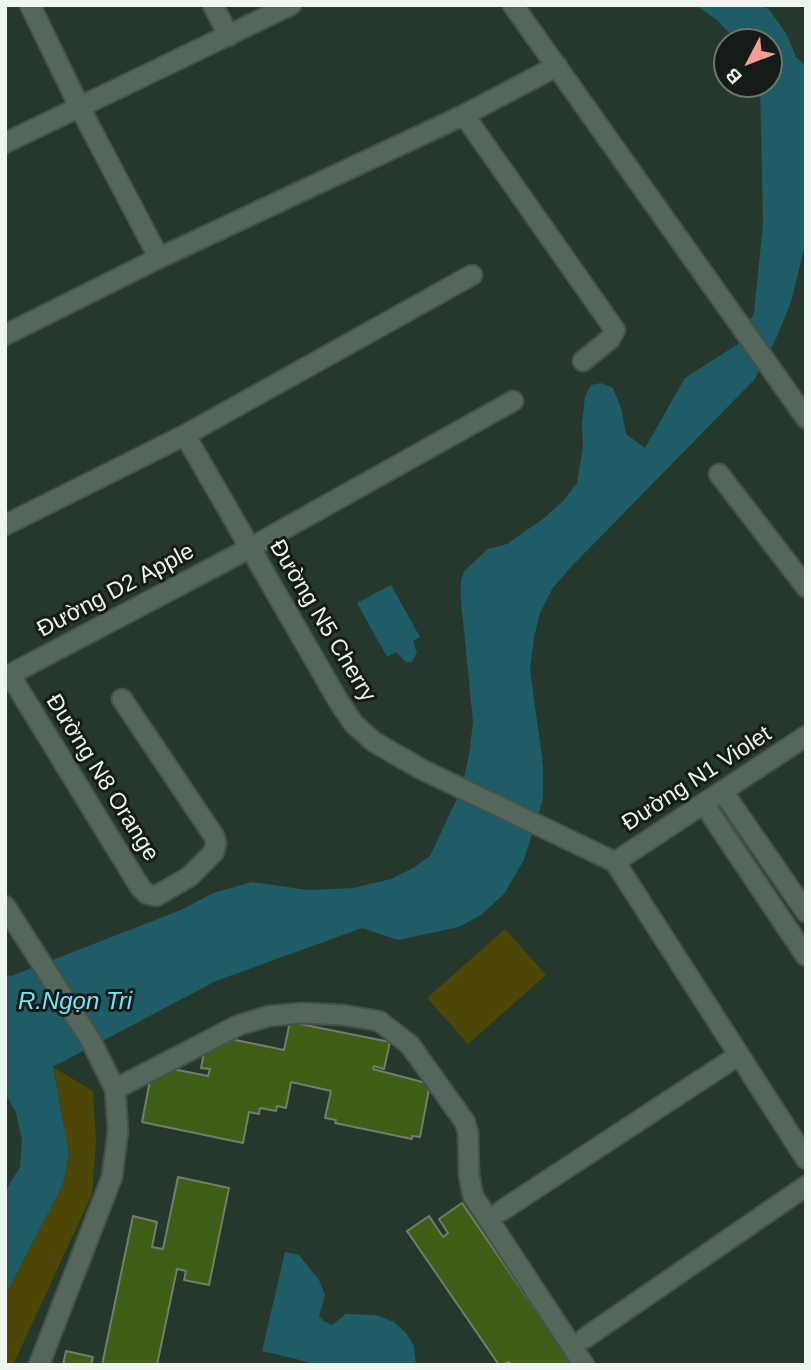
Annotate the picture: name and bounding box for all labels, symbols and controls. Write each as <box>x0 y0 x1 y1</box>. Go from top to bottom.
north arrow <box>713 28 783 98</box>
text: B <box>721 64 746 88</box>
street label: Đường N5 Cherry <box>263 535 381 707</box>
street label: Đường D2 Apple <box>33 538 199 644</box>
street label: Đường N8 Orange <box>40 689 164 867</box>
street label: Đường N1 Violet <box>617 721 777 837</box>
water label: R.Ngọn Tri <box>18 988 132 1016</box>

